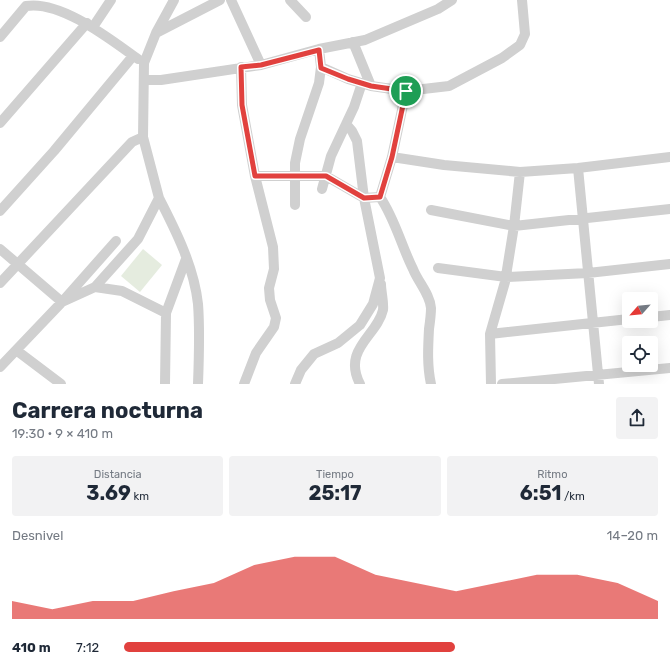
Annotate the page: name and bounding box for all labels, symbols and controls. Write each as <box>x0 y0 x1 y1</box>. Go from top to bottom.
pin <box>389 74 423 108</box>
icon: arrive <box>395 80 417 102</box>
north arrow <box>622 292 658 328</box>
map controls <box>622 292 658 372</box>
button: locate <box>622 336 658 372</box>
text: Carrera nocturna <box>12 397 203 424</box>
button: share <box>616 397 658 439</box>
text: 19:30 · 9 × 410 m <box>12 426 113 441</box>
text: Distancia <box>94 468 142 481</box>
text: Tiempo <box>316 468 354 481</box>
text: Ritmo <box>537 468 567 481</box>
text: 3.69 <box>86 481 131 505</box>
text: 25:17 <box>308 481 362 505</box>
text: 6:51 <box>520 481 561 505</box>
text: km <box>131 490 149 503</box>
text: /km <box>561 490 585 503</box>
text: Desnivel <box>12 528 63 543</box>
text: 14–20 m <box>607 528 658 543</box>
text: 410 m <box>12 640 51 655</box>
text: 7:12 <box>76 640 99 655</box>

